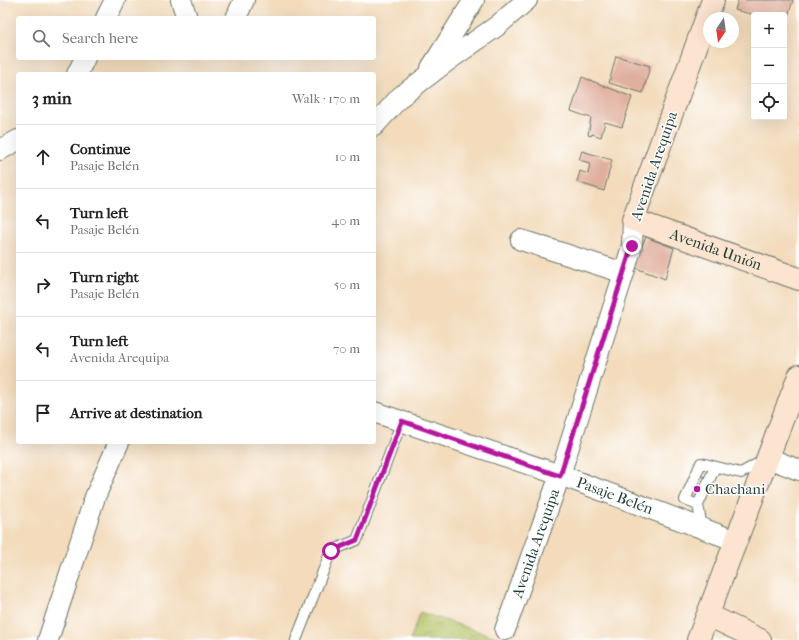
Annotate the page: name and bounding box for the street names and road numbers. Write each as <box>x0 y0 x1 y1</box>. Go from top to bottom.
street label: Avenida Arequipa <box>627 108 682 224</box>
street label: Avenida Unión <box>666 224 765 274</box>
street label: Pasaje Belén <box>574 473 656 518</box>
street label: Avenida Arequipa <box>508 485 564 601</box>

